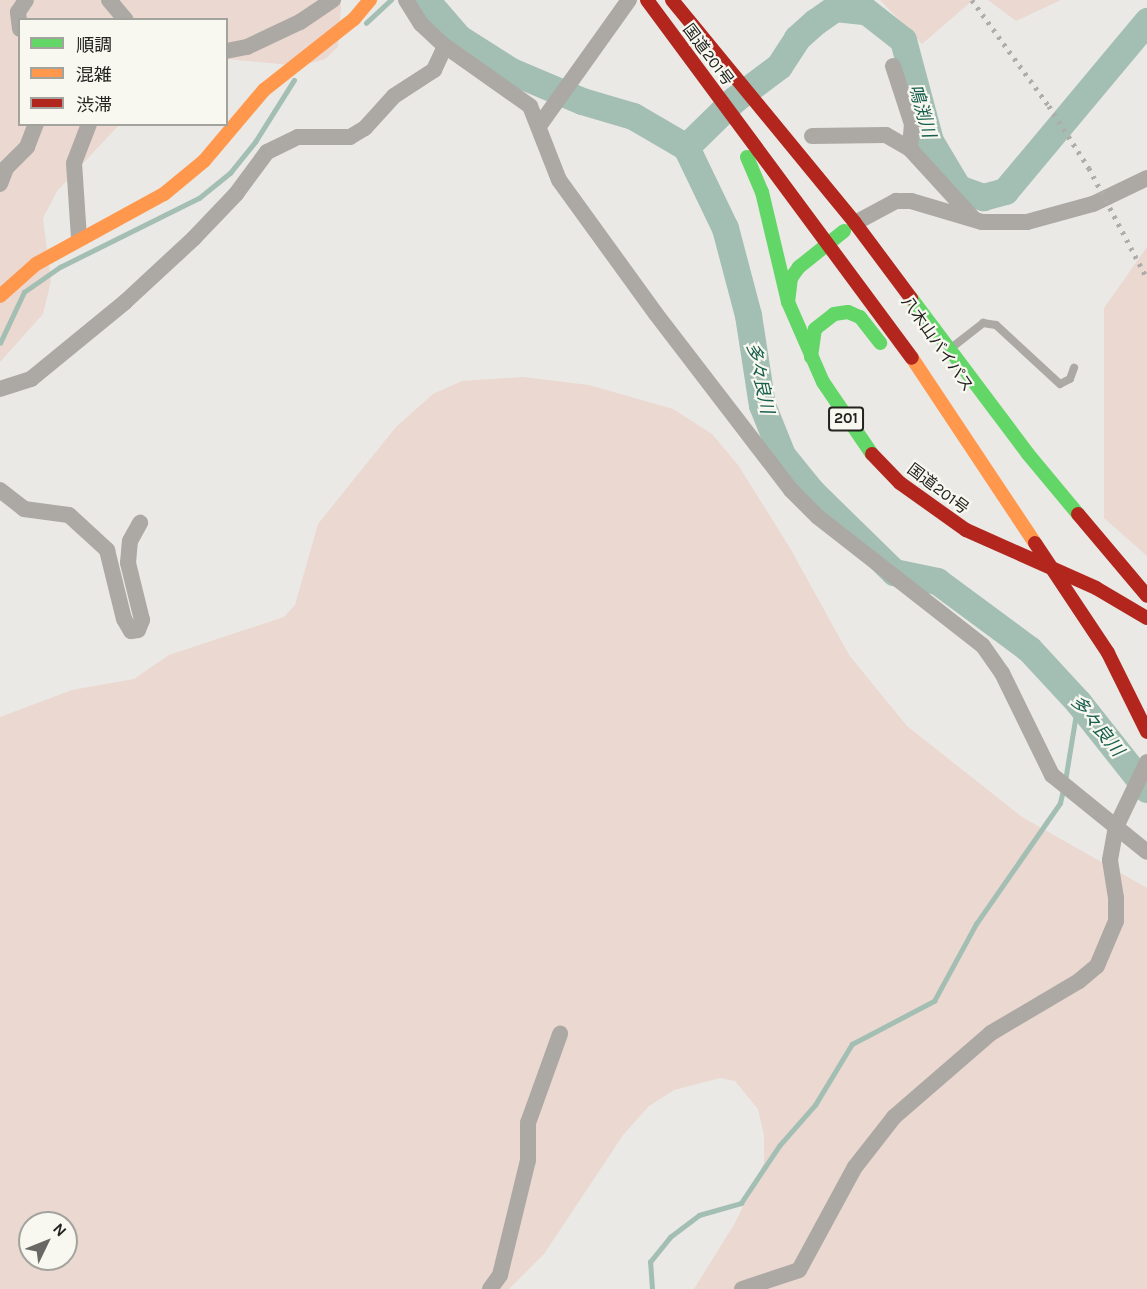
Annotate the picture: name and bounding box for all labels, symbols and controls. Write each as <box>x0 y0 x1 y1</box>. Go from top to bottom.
legend <box>18 18 228 126</box>
street label: 国道201号 <box>679 20 737 90</box>
text: 順調 <box>76 34 112 56</box>
text: 混雑 <box>76 64 112 86</box>
water label: 鳴渕川 <box>904 82 940 140</box>
text: 渋滞 <box>76 94 112 116</box>
street label: 八木山バイパス <box>897 293 977 395</box>
water label: 多々良川 <box>742 341 778 415</box>
road number: 201 <box>828 407 864 431</box>
street label: 国道201号 <box>903 460 973 518</box>
water label: 多々良川 <box>1066 691 1128 761</box>
north arrow <box>18 1211 78 1271</box>
text: N <box>49 1219 71 1240</box>

